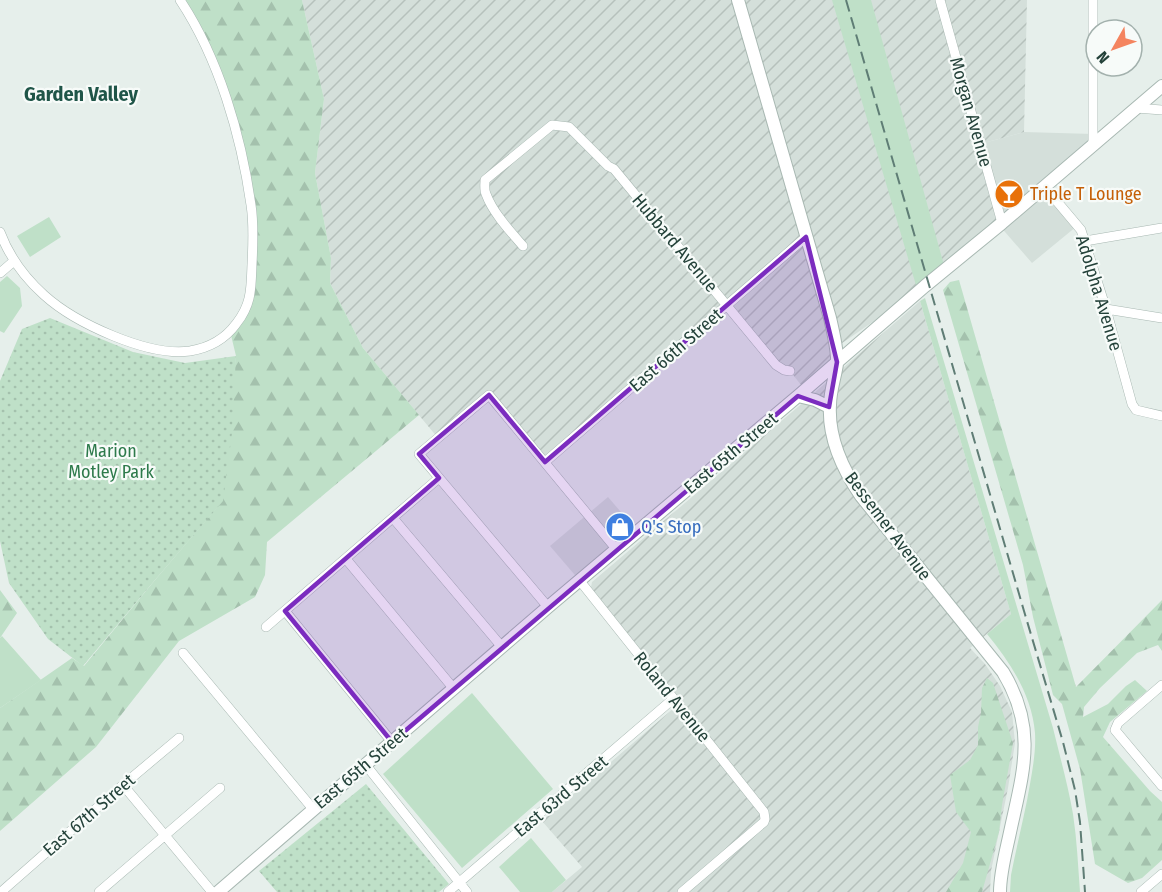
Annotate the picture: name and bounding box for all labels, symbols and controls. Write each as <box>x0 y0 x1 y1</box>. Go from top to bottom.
north arrow <box>1084 18 1144 78</box>
text: N <box>1093 48 1113 67</box>
street label: Morgan Avenue <box>945 55 997 169</box>
district label: Garden Valley <box>24 82 138 106</box>
bar icon: Triple T Lounge <box>993 178 1025 210</box>
place label: Triple T Lounge <box>1030 183 1142 205</box>
street label: Hubbard Avenue <box>627 189 723 297</box>
street label: Adolpha Avenue <box>1071 233 1127 353</box>
street label: East 66th Street <box>625 303 727 397</box>
street label: East 65th Street <box>680 407 782 499</box>
park label: Marion Motley Park <box>68 440 154 483</box>
street label: Bessemer Avenue <box>840 467 936 585</box>
shop icon: Q's Stop <box>604 511 636 543</box>
place label: Q's Stop <box>641 516 701 538</box>
street label: Roland Avenue <box>629 647 715 747</box>
street label: East 65th Street <box>310 722 412 814</box>
street label: East 63rd Street <box>510 750 612 842</box>
street label: East 67th Street <box>39 769 139 861</box>

